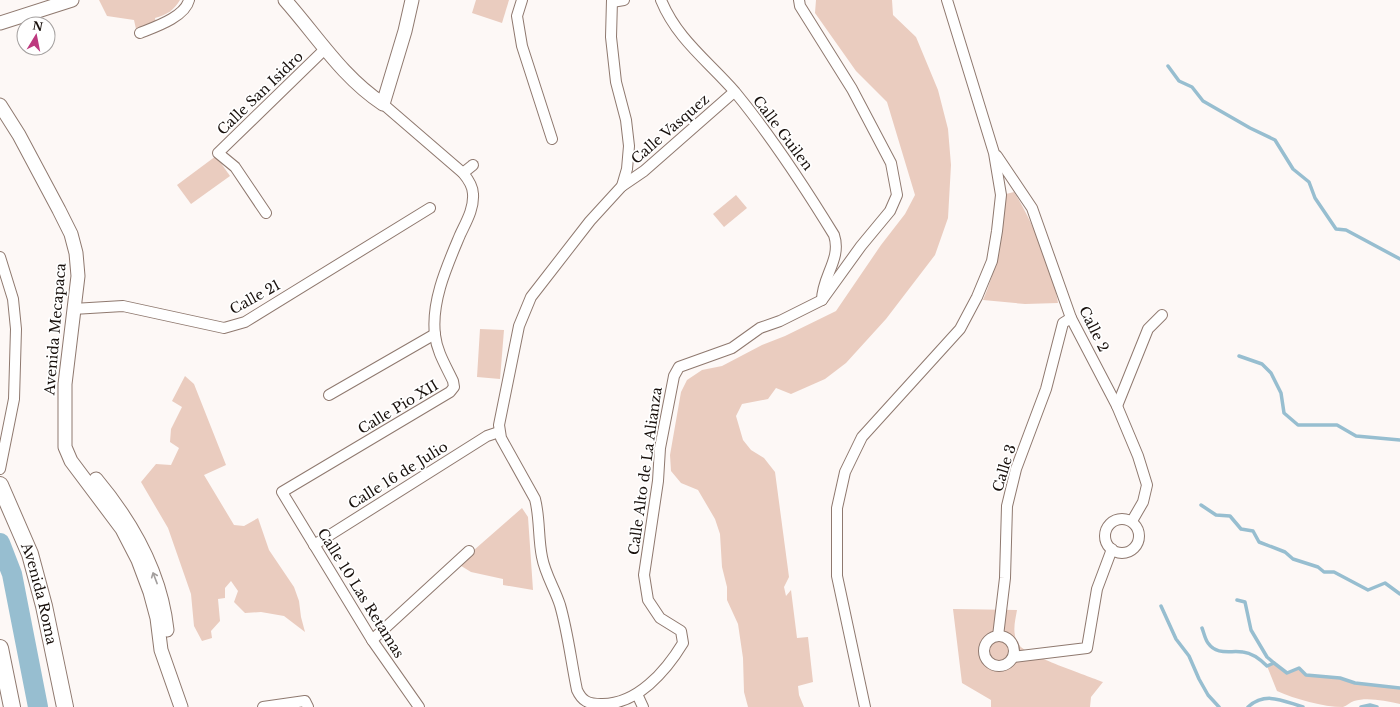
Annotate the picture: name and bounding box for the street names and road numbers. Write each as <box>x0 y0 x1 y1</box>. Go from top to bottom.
street label: Calle San Isidro <box>213 47 307 139</box>
street label: Calle Vasquez <box>627 90 713 168</box>
street label: Calle Guilen <box>749 92 817 174</box>
street label: Avenida Mecapaca <box>40 262 70 397</box>
street label: Calle 21 <box>227 276 283 318</box>
street label: Calle 2 <box>1075 303 1113 355</box>
street label: Calle Pio XII <box>355 376 442 438</box>
street label: Calle Alto de La Alianza <box>624 386 666 556</box>
street label: Calle 16 de Julio <box>345 437 451 513</box>
street label: Calle 3 <box>988 442 1020 494</box>
street label: Calle 10 Las Retamas <box>314 525 408 661</box>
street label: Avenida Roma <box>17 539 61 646</box>

